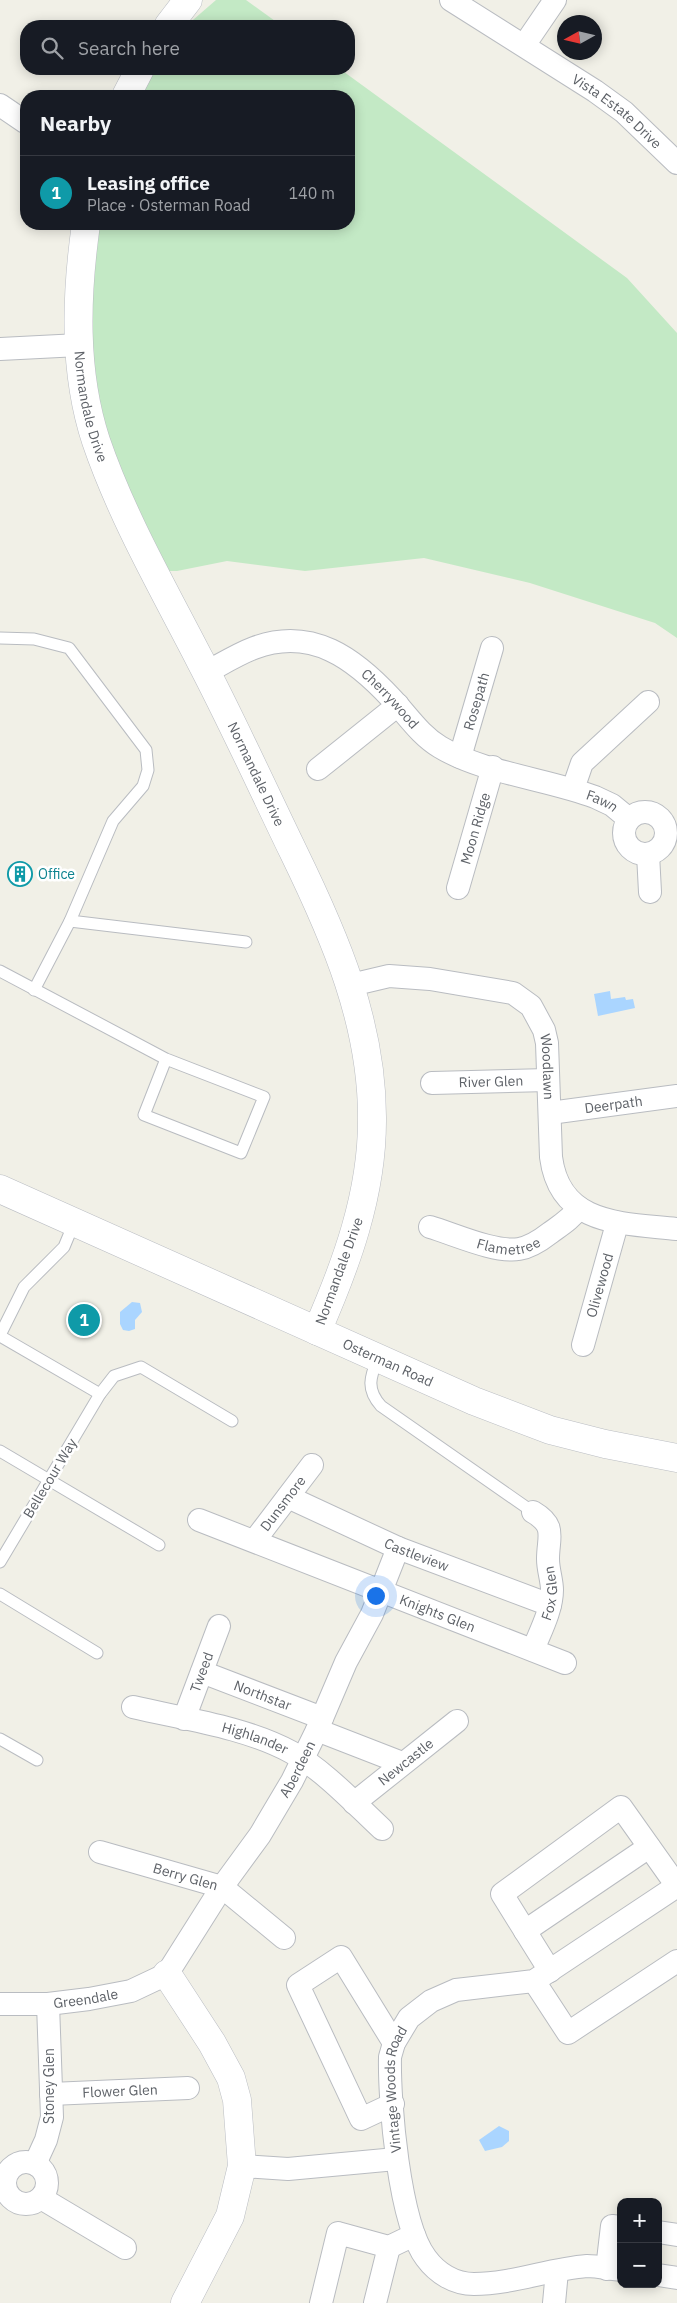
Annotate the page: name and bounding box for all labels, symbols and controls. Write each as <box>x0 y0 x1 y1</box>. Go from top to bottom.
north arrow <box>557 15 602 60</box>
search box <box>20 20 355 75</box>
icon: search <box>38 34 66 62</box>
text: Search here <box>78 36 180 60</box>
street label: Vista Estate Drive <box>569 70 666 153</box>
text: Nearby <box>40 109 111 137</box>
text: Leasing office <box>87 171 210 195</box>
text: 1 <box>51 183 61 203</box>
text: 140 m <box>288 183 335 203</box>
text: Place · Osterman Road <box>87 195 250 215</box>
street label: Normandale Drive <box>70 350 112 465</box>
street label: Cherrywood <box>358 665 423 733</box>
street label: Rosepath <box>459 670 493 732</box>
street label: Normandale Drive <box>224 719 289 829</box>
street label: Fawn <box>584 786 622 816</box>
street label: Moon Ridge <box>456 790 494 866</box>
building icon: Office <box>7 861 33 887</box>
place label: Office <box>38 865 75 883</box>
street label: Woodlawn <box>536 1032 558 1100</box>
street label: River Glen <box>458 1072 523 1091</box>
street label: Deerpath <box>583 1092 644 1117</box>
street label: Normandale Drive <box>311 1214 367 1327</box>
street label: Flametree <box>475 1233 544 1259</box>
street label: Olivewood <box>582 1251 617 1320</box>
pin: 1 <box>68 1301 100 1339</box>
street label: Osterman Road <box>340 1334 436 1391</box>
street label: Bellecour Way <box>19 1435 81 1521</box>
street label: Dunsmore <box>256 1472 310 1535</box>
street label: Castleview <box>381 1534 452 1575</box>
street label: Fox Glen <box>537 1565 561 1623</box>
your location <box>363 1583 389 1609</box>
street label: Knights Glen <box>397 1590 478 1636</box>
street label: Tweed <box>186 1650 217 1695</box>
street label: Northstar <box>231 1676 294 1714</box>
street label: Highlander <box>220 1718 291 1758</box>
street label: Newcastle <box>374 1734 437 1789</box>
street label: Aberdeen <box>275 1738 319 1801</box>
street label: Berry Glen <box>151 1859 220 1894</box>
street label: Greendale <box>52 1985 120 2012</box>
street label: Vintage Woods Road <box>381 2023 411 2154</box>
street label: Stoney Glen <box>40 2048 58 2124</box>
street label: Flower Glen <box>82 2080 158 2102</box>
map controls <box>617 2198 662 2288</box>
button: + <box>617 2198 662 2243</box>
button: − <box>617 2243 662 2288</box>

